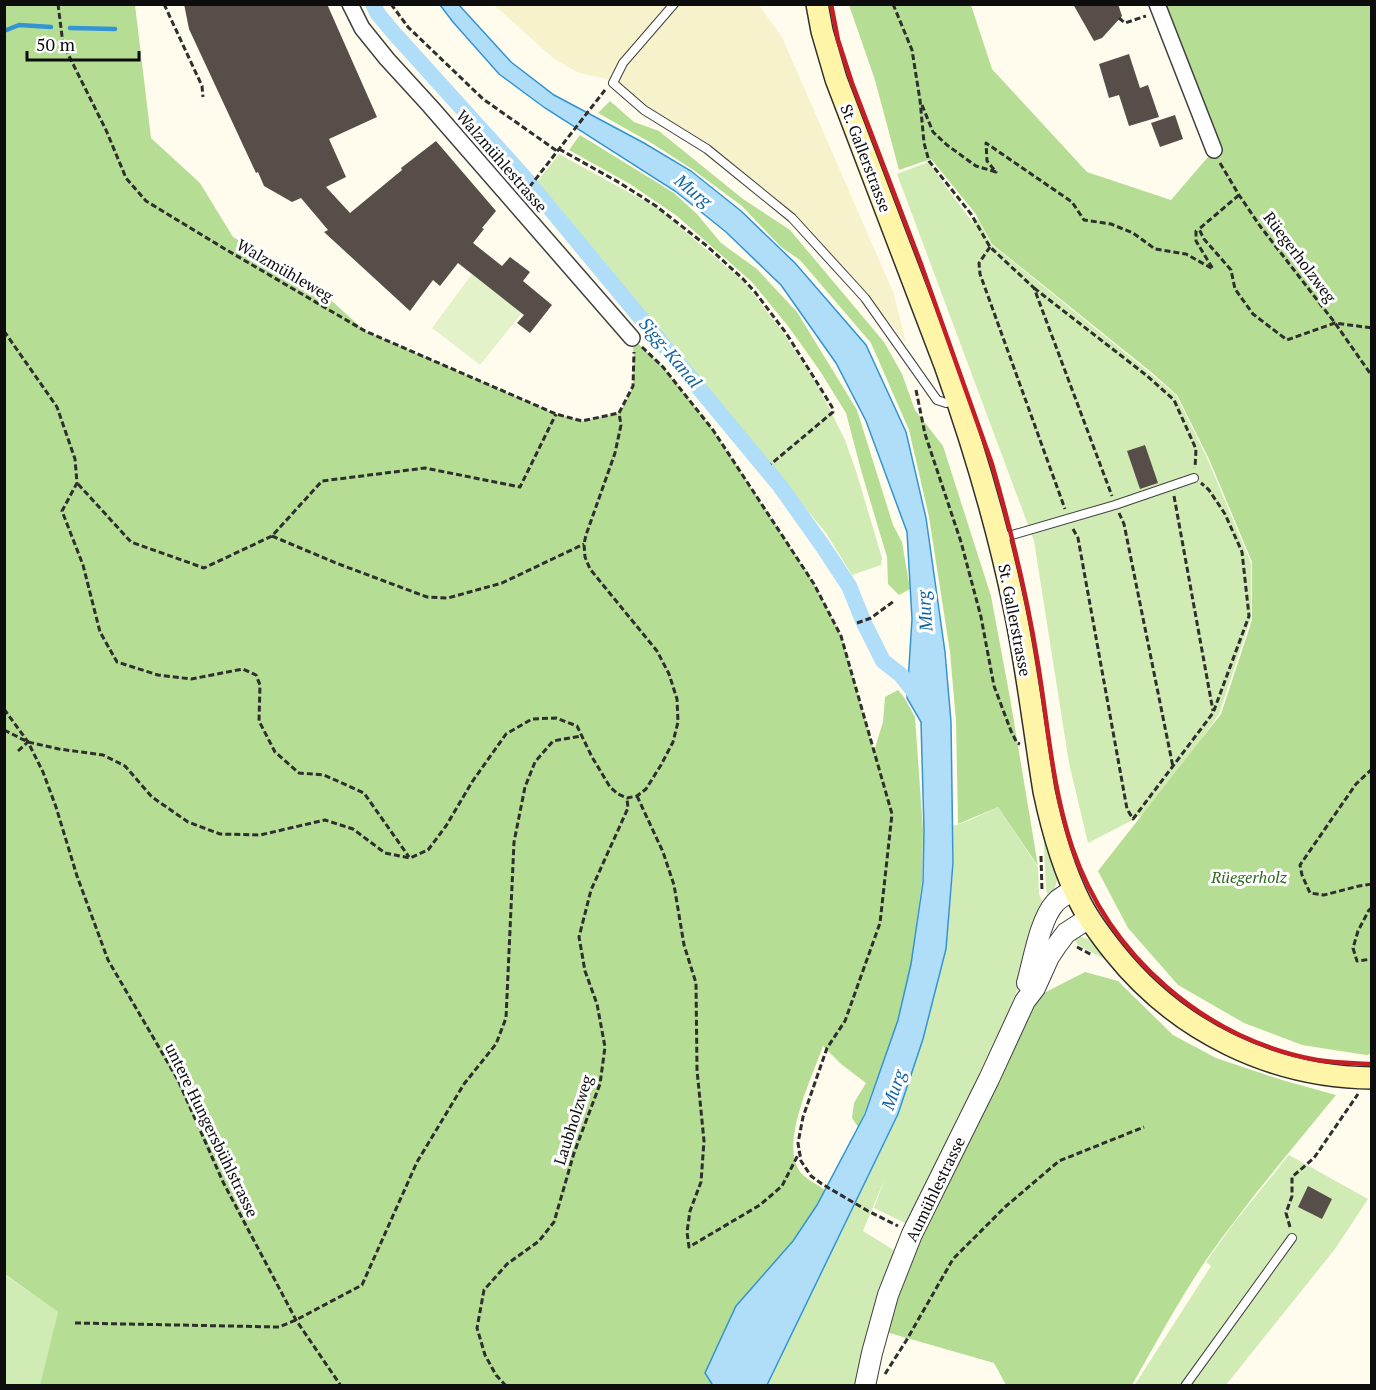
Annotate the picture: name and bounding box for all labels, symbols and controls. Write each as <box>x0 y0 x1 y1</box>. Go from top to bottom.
scale bar <box>27 24 140 62</box>
text: 50 m <box>36 32 76 56</box>
street label: St. Gallerstrasse <box>835 101 897 215</box>
street label: Walzmühlestrasse <box>451 105 553 217</box>
water label: Murg <box>669 167 718 213</box>
street label: Rüegerholzweg <box>1259 207 1342 307</box>
street label: Walzmühleweg <box>233 234 338 307</box>
water label: Sigg-Kanal <box>634 312 707 393</box>
street label: St. Gallerstrasse <box>993 562 1037 678</box>
water label: Murg <box>911 589 937 633</box>
park label: Rüegerholz <box>1210 866 1288 888</box>
street label: untere Hungersbühlstrasse <box>160 1039 264 1221</box>
water label: Murg <box>875 1065 911 1114</box>
street label: Laubholzweg <box>548 1072 598 1168</box>
street label: Aumühlestrasse <box>900 1133 970 1245</box>

